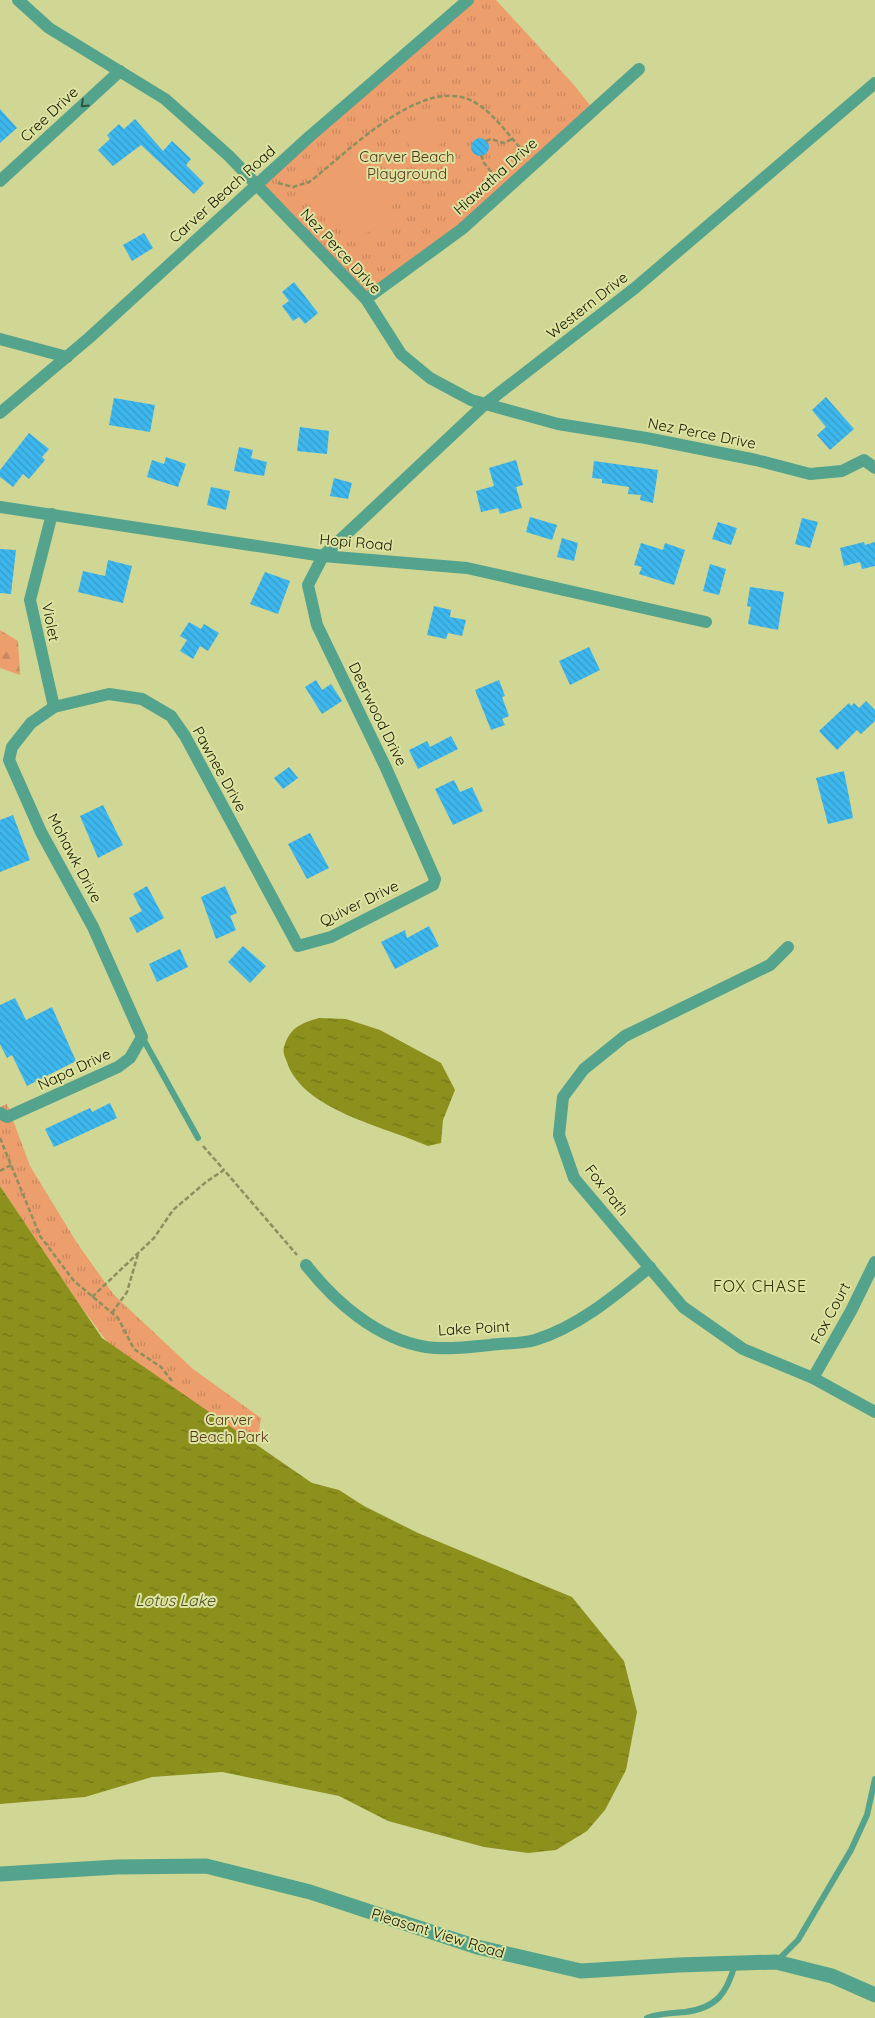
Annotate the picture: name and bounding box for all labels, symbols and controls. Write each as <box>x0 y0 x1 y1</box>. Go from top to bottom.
street label: Cree Drive <box>16 82 82 146</box>
one-way arrow <box>80 98 89 107</box>
street label: Hiawatha Drive <box>449 133 541 219</box>
street label: Carver Beach Road <box>165 141 279 247</box>
park label: Carver Beach Playground <box>359 147 455 183</box>
street label: Nez Perce Drive <box>297 204 385 298</box>
street label: Western Drive <box>543 267 631 343</box>
street label: Nez Perce Drive <box>646 413 758 453</box>
street label: Hopi Road <box>319 529 393 555</box>
street label: Violet <box>38 601 64 643</box>
street label: Deerwood Drive <box>345 659 411 769</box>
street label: Pawnee Drive <box>189 723 251 815</box>
street label: Mohawk Drive <box>43 810 107 906</box>
street label: Quiver Drive <box>316 876 402 930</box>
street label: Napa Drive <box>34 1044 114 1094</box>
street label: Fox Path <box>581 1160 633 1220</box>
district label: FOX CHASE <box>713 1276 807 1296</box>
street label: Fox Court <box>806 1279 854 1347</box>
street label: Lake Point <box>437 1317 511 1339</box>
park label: Carver Beach Park <box>189 1410 269 1446</box>
water label: Lotus Lake <box>135 1590 216 1610</box>
street label: Pleasant View Road <box>369 1904 507 1962</box>

